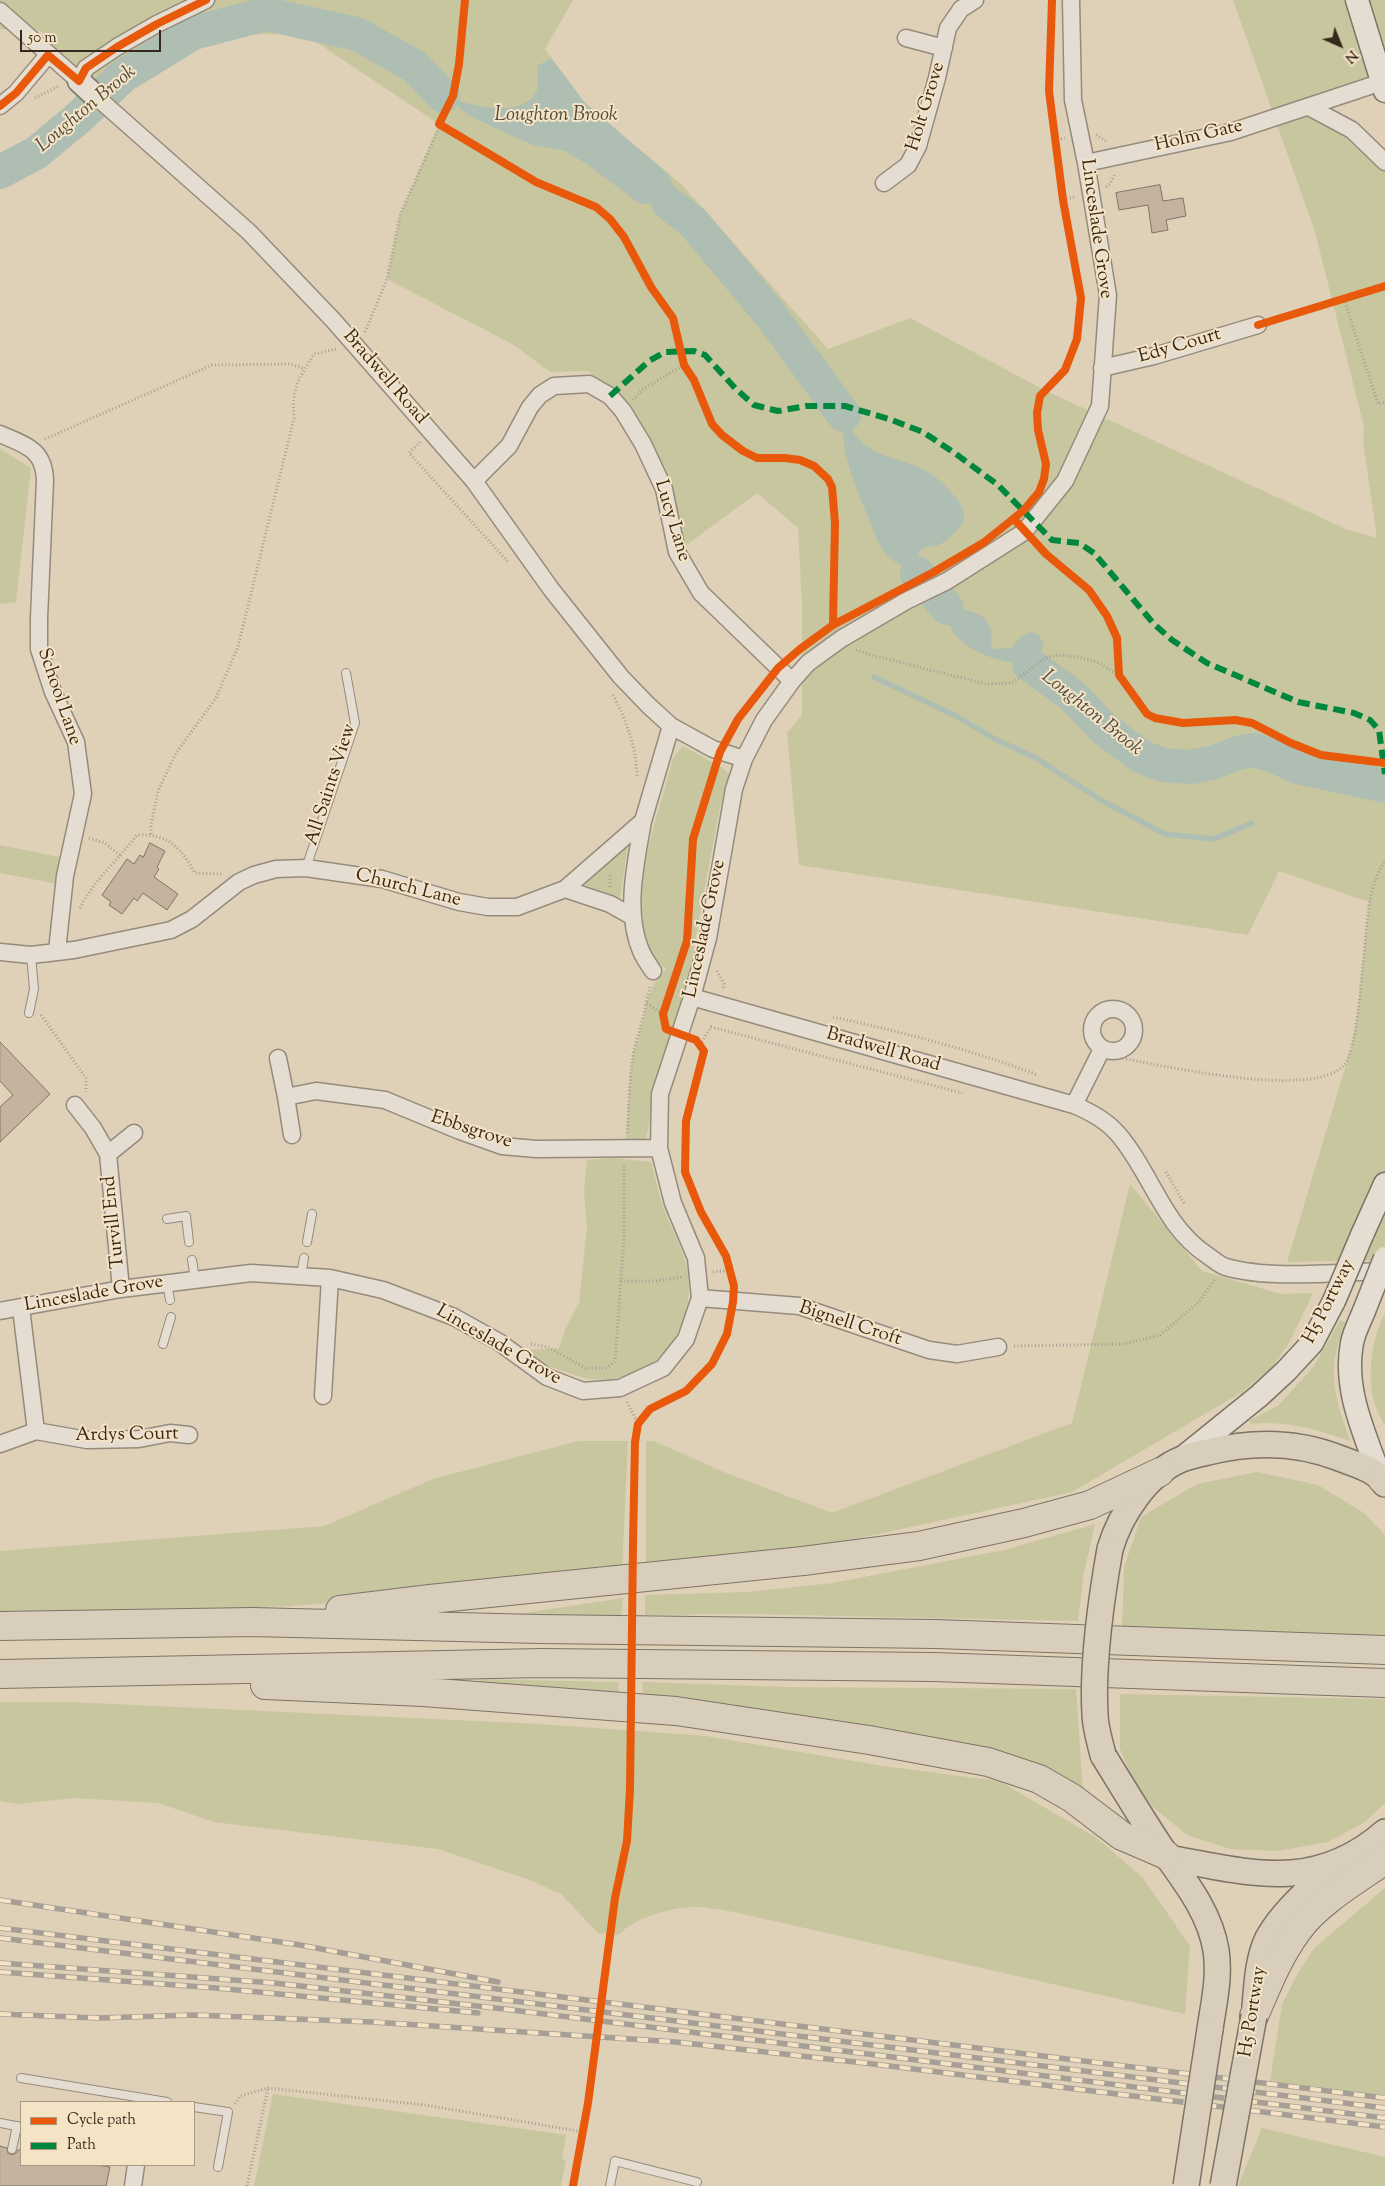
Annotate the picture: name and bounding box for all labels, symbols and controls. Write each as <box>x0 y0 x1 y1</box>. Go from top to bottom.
scale bar <box>22 20 164 52</box>
north arrow <box>1315 20 1365 70</box>
text: 50 m <box>28 28 57 49</box>
text: N <box>1339 45 1361 67</box>
street label: Holt Grove <box>903 60 951 154</box>
water label: Loughton Brook <box>32 61 142 159</box>
water label: Loughton Brook <box>494 105 618 129</box>
street label: Holm Gate <box>1153 116 1245 158</box>
street label: Linceslade Grove <box>1074 158 1116 300</box>
street label: Edy Court <box>1136 324 1224 370</box>
street label: Bradwell Road <box>337 326 431 430</box>
street label: Lucy Lane <box>648 477 694 565</box>
street label: School Lane <box>31 646 85 748</box>
water label: Loughton Brook <box>1036 666 1146 762</box>
street label: All Saints View <box>302 721 362 849</box>
street label: Linceslade Grove <box>680 858 732 1000</box>
street label: Church Lane <box>353 865 463 913</box>
street label: Bradwell Road <box>823 1024 943 1078</box>
street label: Ebbsgrove <box>427 1107 515 1155</box>
street label: Turvill End <box>99 1175 131 1269</box>
street label: H5 Portway <box>1299 1256 1361 1348</box>
street label: Linceslade Grove <box>23 1272 165 1318</box>
street label: Bignell Croft <box>796 1298 904 1352</box>
street label: Linceslade Grove <box>431 1301 565 1391</box>
street label: Ardys Court <box>75 1424 179 1448</box>
street label: H5 Portway <box>1236 1965 1272 2059</box>
legend <box>20 2101 195 2166</box>
text: Cycle path <box>67 2110 136 2131</box>
text: Path <box>67 2135 96 2156</box>

